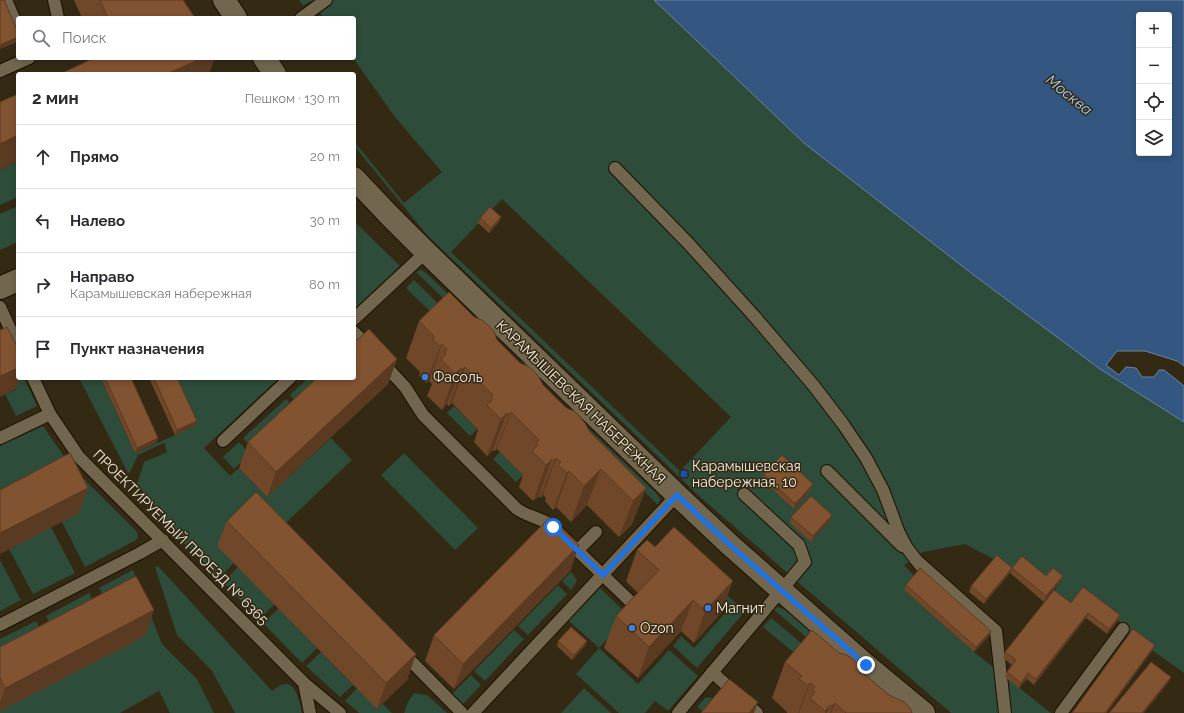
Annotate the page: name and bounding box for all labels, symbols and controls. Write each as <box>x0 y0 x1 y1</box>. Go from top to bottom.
map controls <box>1136 12 1172 156</box>
button: + <box>1136 12 1172 48</box>
search box <box>16 16 356 60</box>
icon: search <box>30 27 52 49</box>
text: Поиск <box>62 29 107 47</box>
button: − <box>1136 48 1172 84</box>
water label: Москва <box>1042 71 1096 119</box>
button: locate <box>1136 84 1172 120</box>
text: 2 мин <box>32 88 79 108</box>
text: Пешком · 130 m <box>245 91 340 106</box>
button: layers <box>1136 120 1172 156</box>
icon: ahead <box>32 146 54 168</box>
text: Прямо <box>70 148 119 166</box>
text: 20 m <box>310 149 340 164</box>
icon: left <box>32 210 54 232</box>
text: Налево <box>70 212 125 230</box>
text: 30 m <box>310 213 340 228</box>
text: Направо <box>70 268 134 286</box>
icon: right <box>32 274 54 296</box>
text: 80 m <box>309 277 340 292</box>
text: Карамышевская набережная <box>70 286 252 301</box>
street label: КАРАМЫШЕВСКАЯ НАБЕРЕЖНАЯ <box>493 317 669 487</box>
icon: arrive <box>32 338 54 360</box>
text: Пункт назначения <box>70 340 204 358</box>
place label: Фасоль <box>433 369 483 385</box>
marker: Фасоль <box>420 372 430 382</box>
street label: ПРОЕКТИРУЕМЫЙ ПРОЕЗД № 6365 <box>90 445 273 628</box>
place label: Карамышевская набережная, 10 <box>692 458 801 490</box>
marker: Карамышевская набережная, 10 <box>679 469 689 479</box>
route start <box>544 518 562 536</box>
place label: Магнит <box>716 600 765 616</box>
marker: Магнит <box>703 603 713 613</box>
place label: Ozon <box>640 620 674 636</box>
marker: Ozon <box>627 623 637 633</box>
route end <box>857 656 875 674</box>

